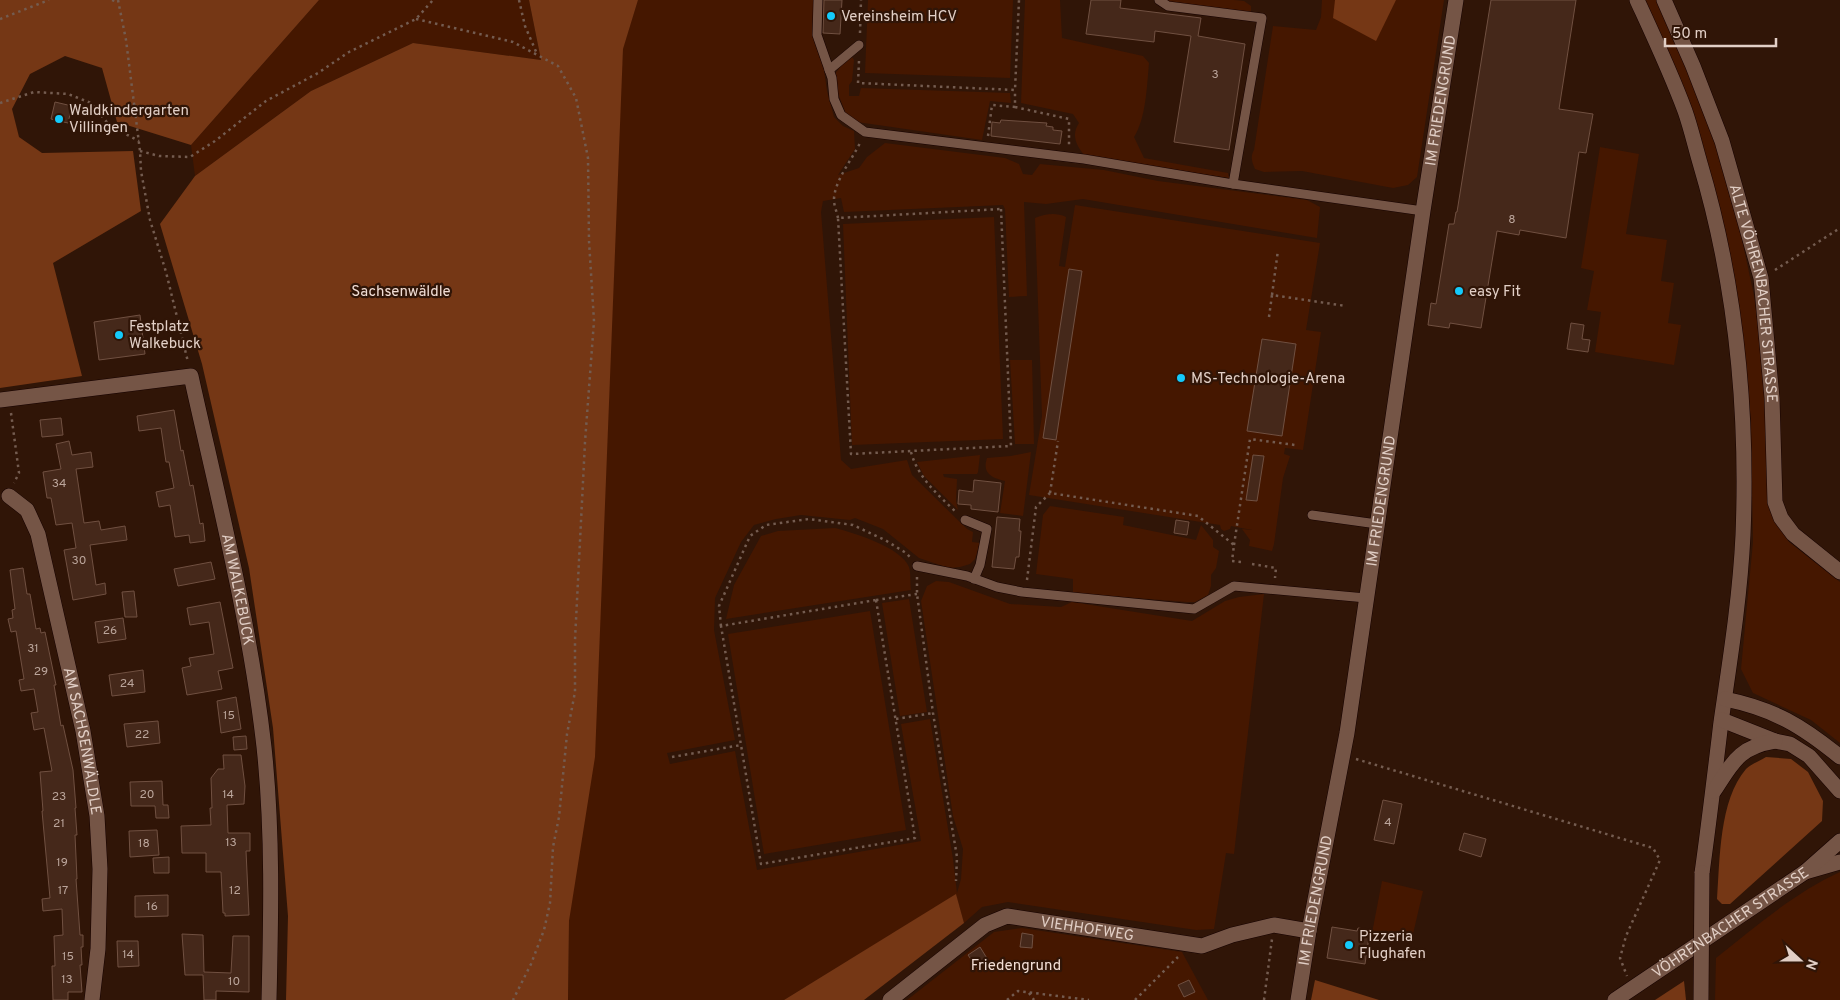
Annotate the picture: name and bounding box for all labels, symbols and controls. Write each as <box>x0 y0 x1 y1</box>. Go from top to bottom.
place label: Vereinsheim HCV <box>841 8 957 27</box>
marker: Vereinsheim HCV <box>825 10 837 22</box>
scale bar <box>1665 15 1776 47</box>
text: 50 m <box>1672 25 1707 44</box>
street label: IM FRIEDENGRUND <box>1422 34 1461 167</box>
house number: 3 <box>1211 67 1219 83</box>
place label: Waldkindergarten Villingen <box>69 102 189 138</box>
marker: Waldkindergarten Villingen <box>53 113 65 125</box>
street label: ALTE VÖHRENBACHER STRASSE <box>1724 182 1780 403</box>
house number: 8 <box>1508 212 1516 228</box>
park label: Sachsenwäldle <box>351 283 451 302</box>
place label: easy Fit <box>1469 283 1521 302</box>
marker: easy Fit <box>1453 285 1465 297</box>
place label: Festplatz Walkebuck <box>129 318 201 354</box>
marker: Festplatz Walkebuck <box>113 329 125 341</box>
place label: MS-Technologie-Arena <box>1191 370 1345 389</box>
marker: MS-Technologie-Arena <box>1175 372 1187 384</box>
street label: IM FRIEDENGRUND <box>1363 434 1401 568</box>
house number: 34 <box>52 476 66 492</box>
street label: AM WALKEBUCK <box>216 532 257 647</box>
house number: 30 <box>72 553 86 569</box>
house number: 26 <box>103 623 117 639</box>
house number: 31 <box>27 641 39 657</box>
house number: 29 <box>34 664 48 680</box>
street label: AM SACHSENWÄLDLE <box>58 666 105 816</box>
house number: 24 <box>120 676 134 692</box>
house number: 15 <box>223 708 235 724</box>
house number: 22 <box>135 727 149 743</box>
house number: 20 <box>139 787 155 803</box>
house number: 14 <box>222 787 234 803</box>
house number: 23 <box>52 789 66 805</box>
house number: 4 <box>1384 815 1392 831</box>
house number: 21 <box>53 816 65 832</box>
street label: IM FRIEDENGRUND <box>1296 834 1338 967</box>
house number: 13 <box>225 835 237 851</box>
house number: 18 <box>138 836 150 852</box>
house number: 19 <box>56 855 68 871</box>
street label: VÖHRENBACHER STRASSE <box>1647 864 1811 982</box>
house number: 17 <box>58 883 68 899</box>
house number: 12 <box>229 883 241 899</box>
house number: 16 <box>146 899 158 915</box>
street label: VIEHHOFWEG <box>1039 913 1135 946</box>
place label: Pizzeria Flughafen <box>1359 928 1426 964</box>
north arrow <box>1775 935 1825 985</box>
marker: Pizzeria Flughafen <box>1343 939 1355 951</box>
house number: 14 <box>122 947 134 963</box>
house number: 15 <box>62 949 74 965</box>
park label: Friedengrund <box>971 957 1061 976</box>
house number: 13 <box>61 972 73 988</box>
house number: 10 <box>228 974 240 990</box>

